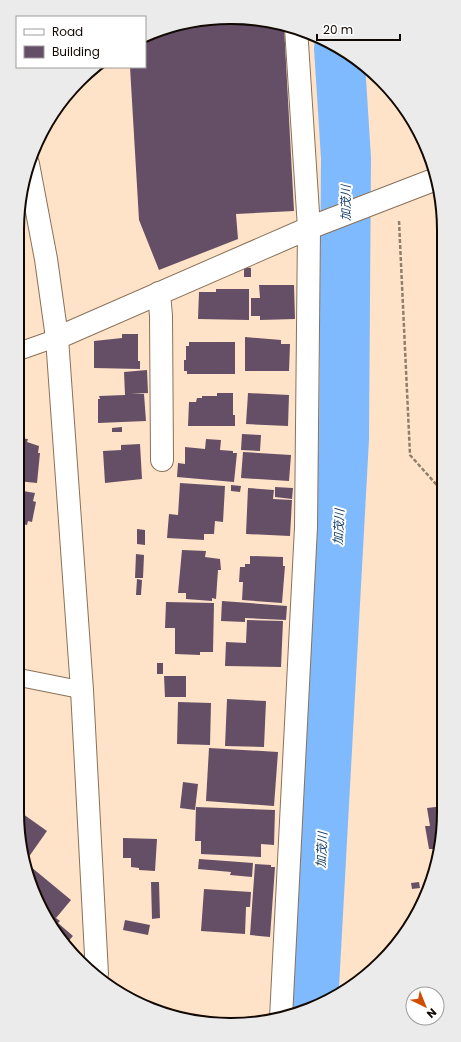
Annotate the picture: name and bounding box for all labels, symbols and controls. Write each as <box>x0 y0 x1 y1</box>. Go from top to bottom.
legend <box>16 16 146 68</box>
scale bar <box>317 16 400 42</box>
text: 20 m <box>323 21 353 38</box>
text: Road <box>52 23 83 40</box>
text: Building <box>52 43 100 60</box>
water label: 加茂川 <box>337 183 354 221</box>
water label: 加茂川 <box>329 507 348 545</box>
water label: 加茂川 <box>312 830 331 868</box>
north arrow <box>405 986 445 1026</box>
text: N <box>423 1005 440 1022</box>

